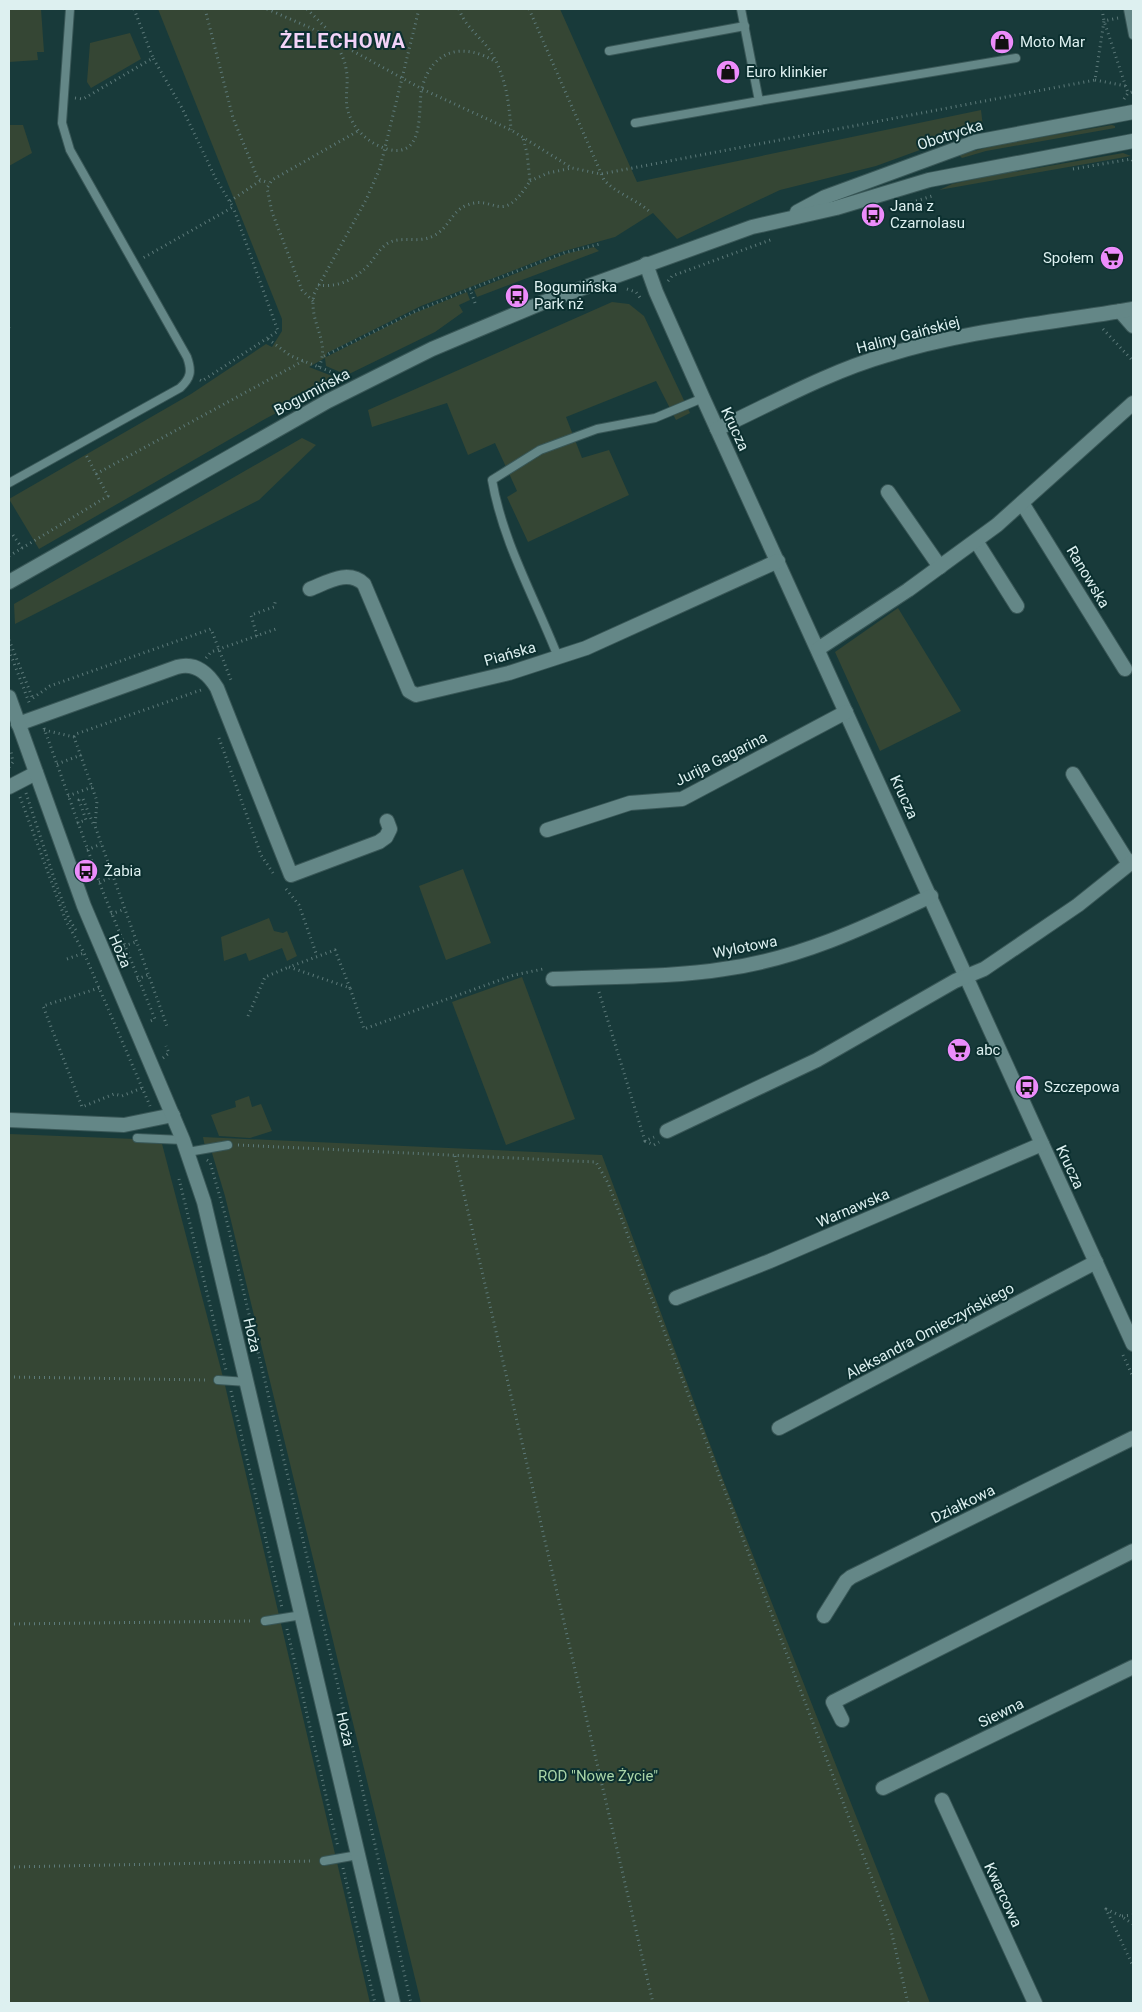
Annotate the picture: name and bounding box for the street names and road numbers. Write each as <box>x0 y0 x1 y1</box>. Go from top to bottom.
street label: Obotrycka <box>915 116 985 154</box>
street label: Haliny Gaińskiej <box>854 313 962 357</box>
street label: Bogumińska <box>271 365 353 419</box>
street label: Krucza <box>717 404 753 454</box>
street label: Ranowska <box>1063 543 1113 611</box>
street label: Piańska <box>482 638 538 670</box>
street label: Jurija Gagarina <box>672 728 770 790</box>
street label: Krucza <box>886 772 922 822</box>
street label: Hoża <box>105 931 135 971</box>
street label: Wylotowa <box>711 932 779 962</box>
street label: Krucza <box>1052 1142 1088 1192</box>
street label: Warnawska <box>814 1185 892 1231</box>
street label: Aleksandra Omieczyńskiego <box>843 1279 1017 1383</box>
street label: Hoża <box>239 1316 265 1354</box>
street label: Działkowa <box>928 1481 998 1527</box>
street label: Siewna <box>975 1694 1027 1732</box>
street label: Hoża <box>332 1710 358 1748</box>
street label: Kwarcowa <box>980 1860 1026 1930</box>

